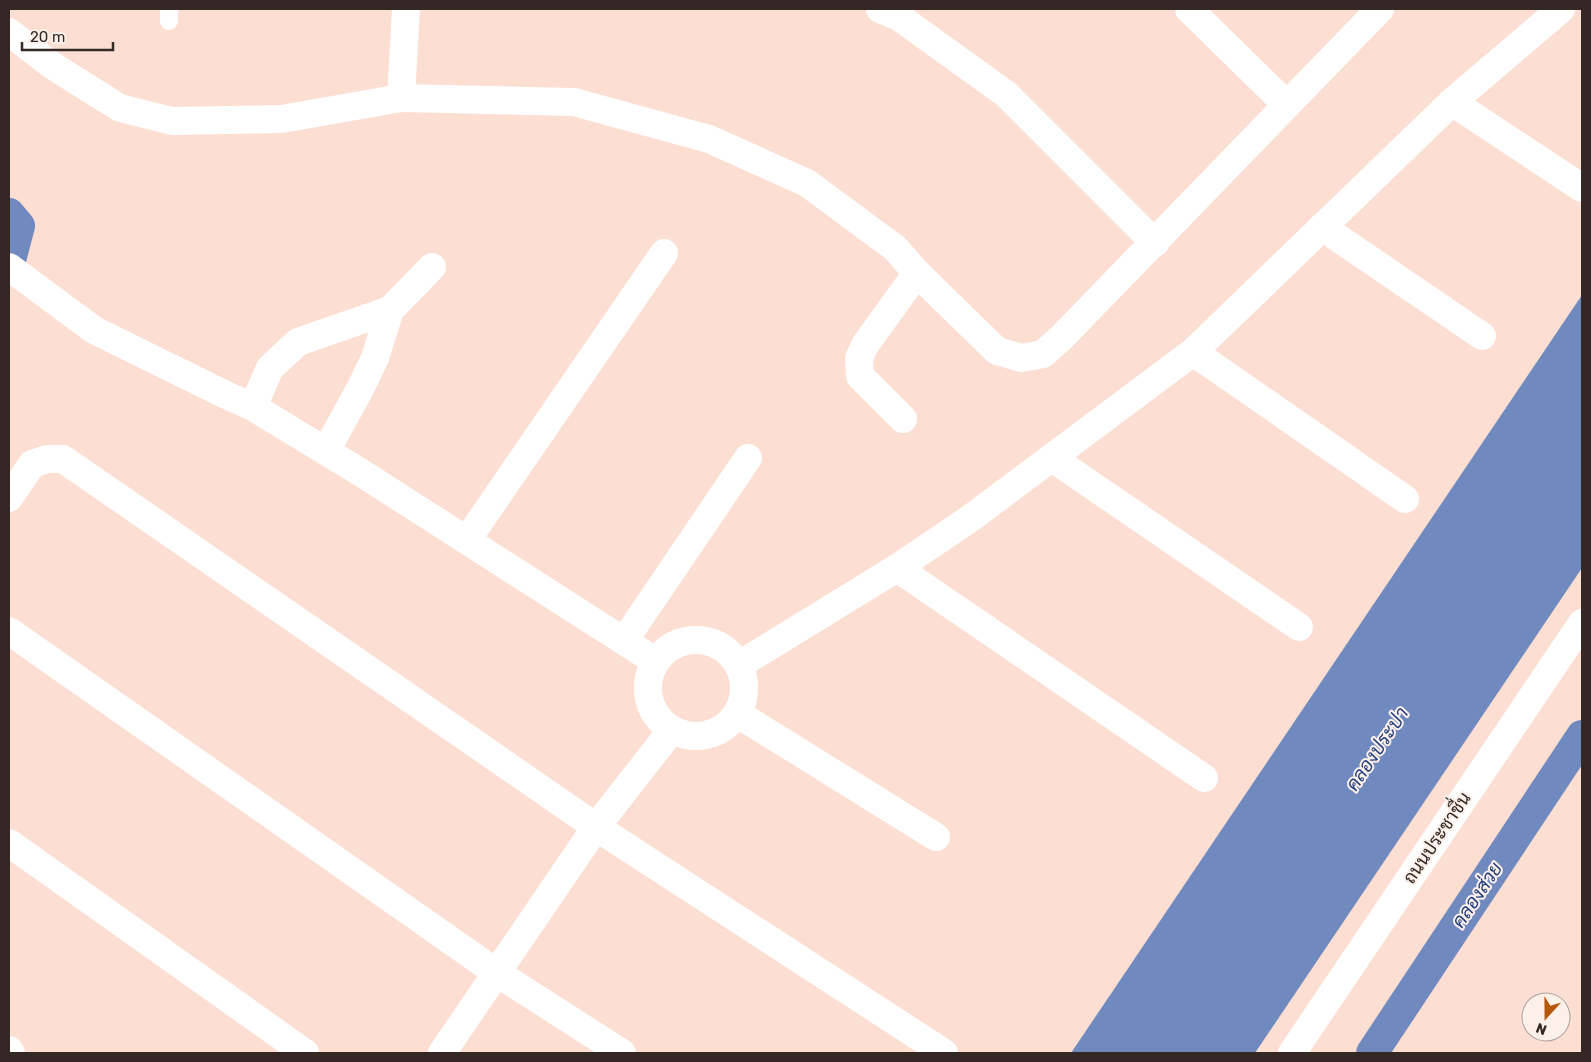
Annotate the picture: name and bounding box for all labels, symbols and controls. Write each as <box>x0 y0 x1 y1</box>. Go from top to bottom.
scale bar <box>22 20 114 52</box>
text: 20 m <box>30 28 65 46</box>
water label: คลองประปา <box>1341 703 1413 795</box>
street label: ถนนประชาชื่น <box>1394 785 1476 888</box>
water label: คลองส่วย <box>1447 858 1507 932</box>
north arrow <box>1521 992 1571 1042</box>
text: N <box>1534 1019 1549 1038</box>

